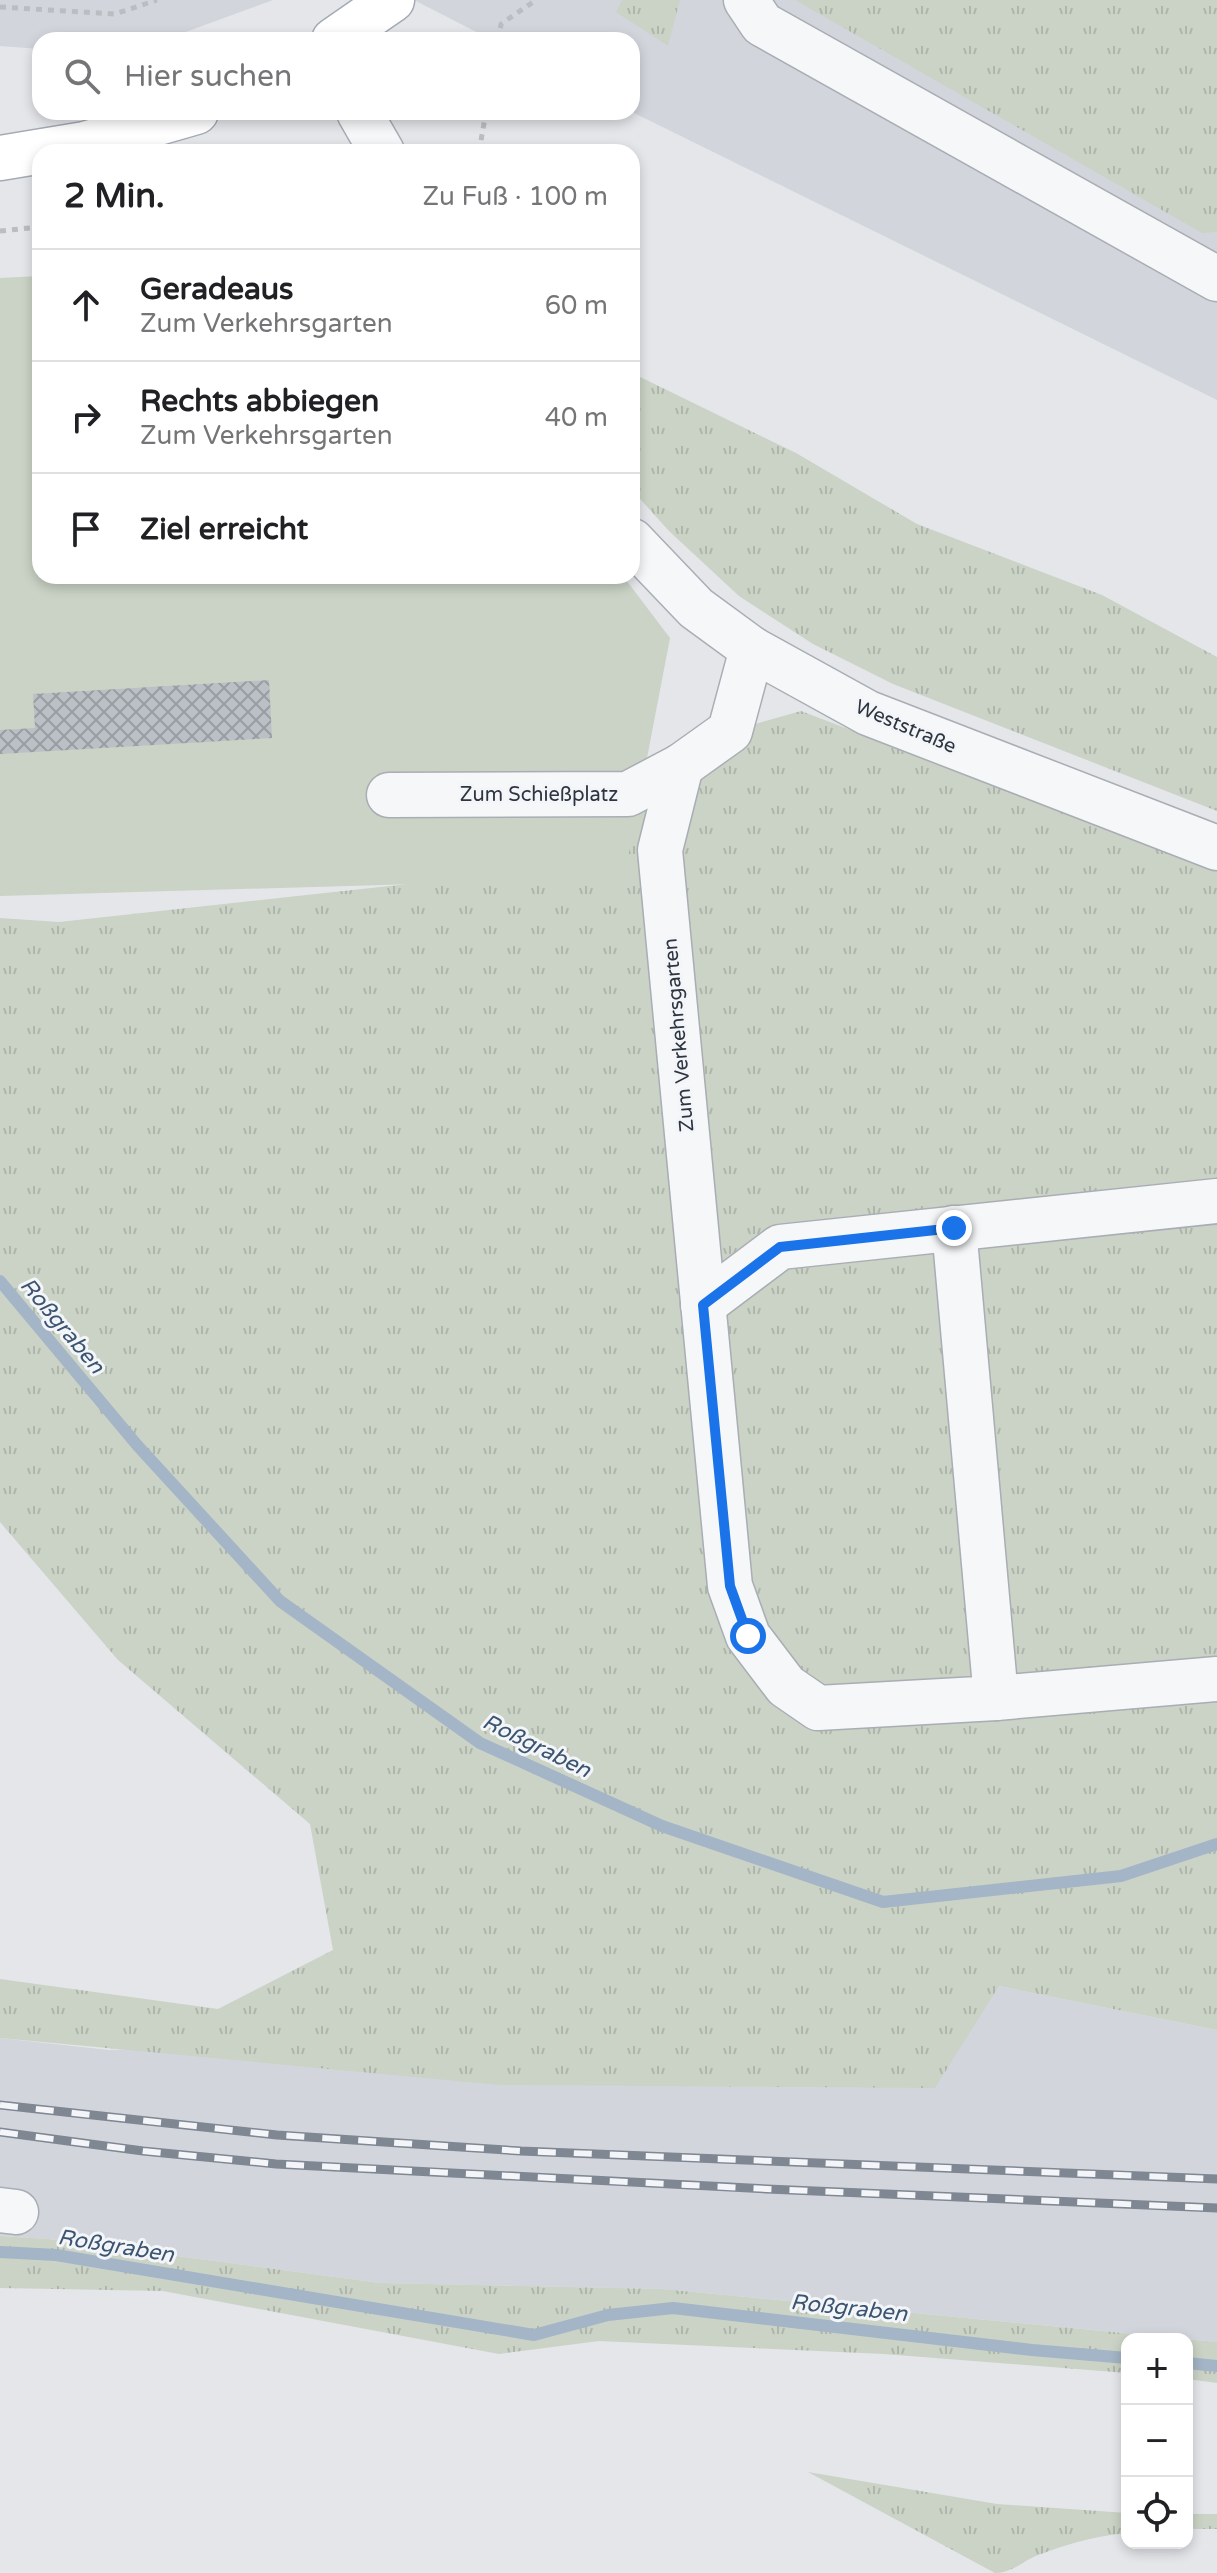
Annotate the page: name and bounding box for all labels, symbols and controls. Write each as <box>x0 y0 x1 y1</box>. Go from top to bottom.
search box <box>32 32 640 120</box>
icon: search <box>60 54 104 98</box>
text: Hier suchen <box>124 58 292 95</box>
text: 2 Min. <box>64 176 165 217</box>
text: Zu Fuß · 100 m <box>422 181 608 212</box>
text: Geradeaus <box>140 271 293 308</box>
icon: ahead <box>64 283 108 327</box>
text: 60 m <box>545 290 608 321</box>
text: Zum Verkehrsgarten <box>140 308 393 339</box>
text: Rechts abbiegen <box>140 383 379 420</box>
icon: right <box>64 395 108 439</box>
text: 40 m <box>545 402 608 433</box>
text: Zum Verkehrsgarten <box>140 420 393 451</box>
icon: arrive <box>64 507 108 551</box>
text: Ziel erreicht <box>140 511 308 548</box>
street label: Weststraße <box>852 695 960 759</box>
street label: Zum Schießplatz <box>460 783 618 807</box>
street label: Zum Verkehrsgarten <box>659 937 699 1133</box>
route end <box>936 1210 972 1246</box>
water label: Roßgraben <box>15 1273 110 1379</box>
route start <box>730 1618 766 1654</box>
water label: Roßgraben <box>478 1709 595 1783</box>
water label: Roßgraben <box>56 2224 176 2268</box>
water label: Roßgraben <box>789 2289 909 2327</box>
map controls <box>1121 2333 1193 2549</box>
button: + <box>1121 2333 1193 2405</box>
button: − <box>1121 2405 1193 2477</box>
button: locate <box>1121 2477 1193 2549</box>

